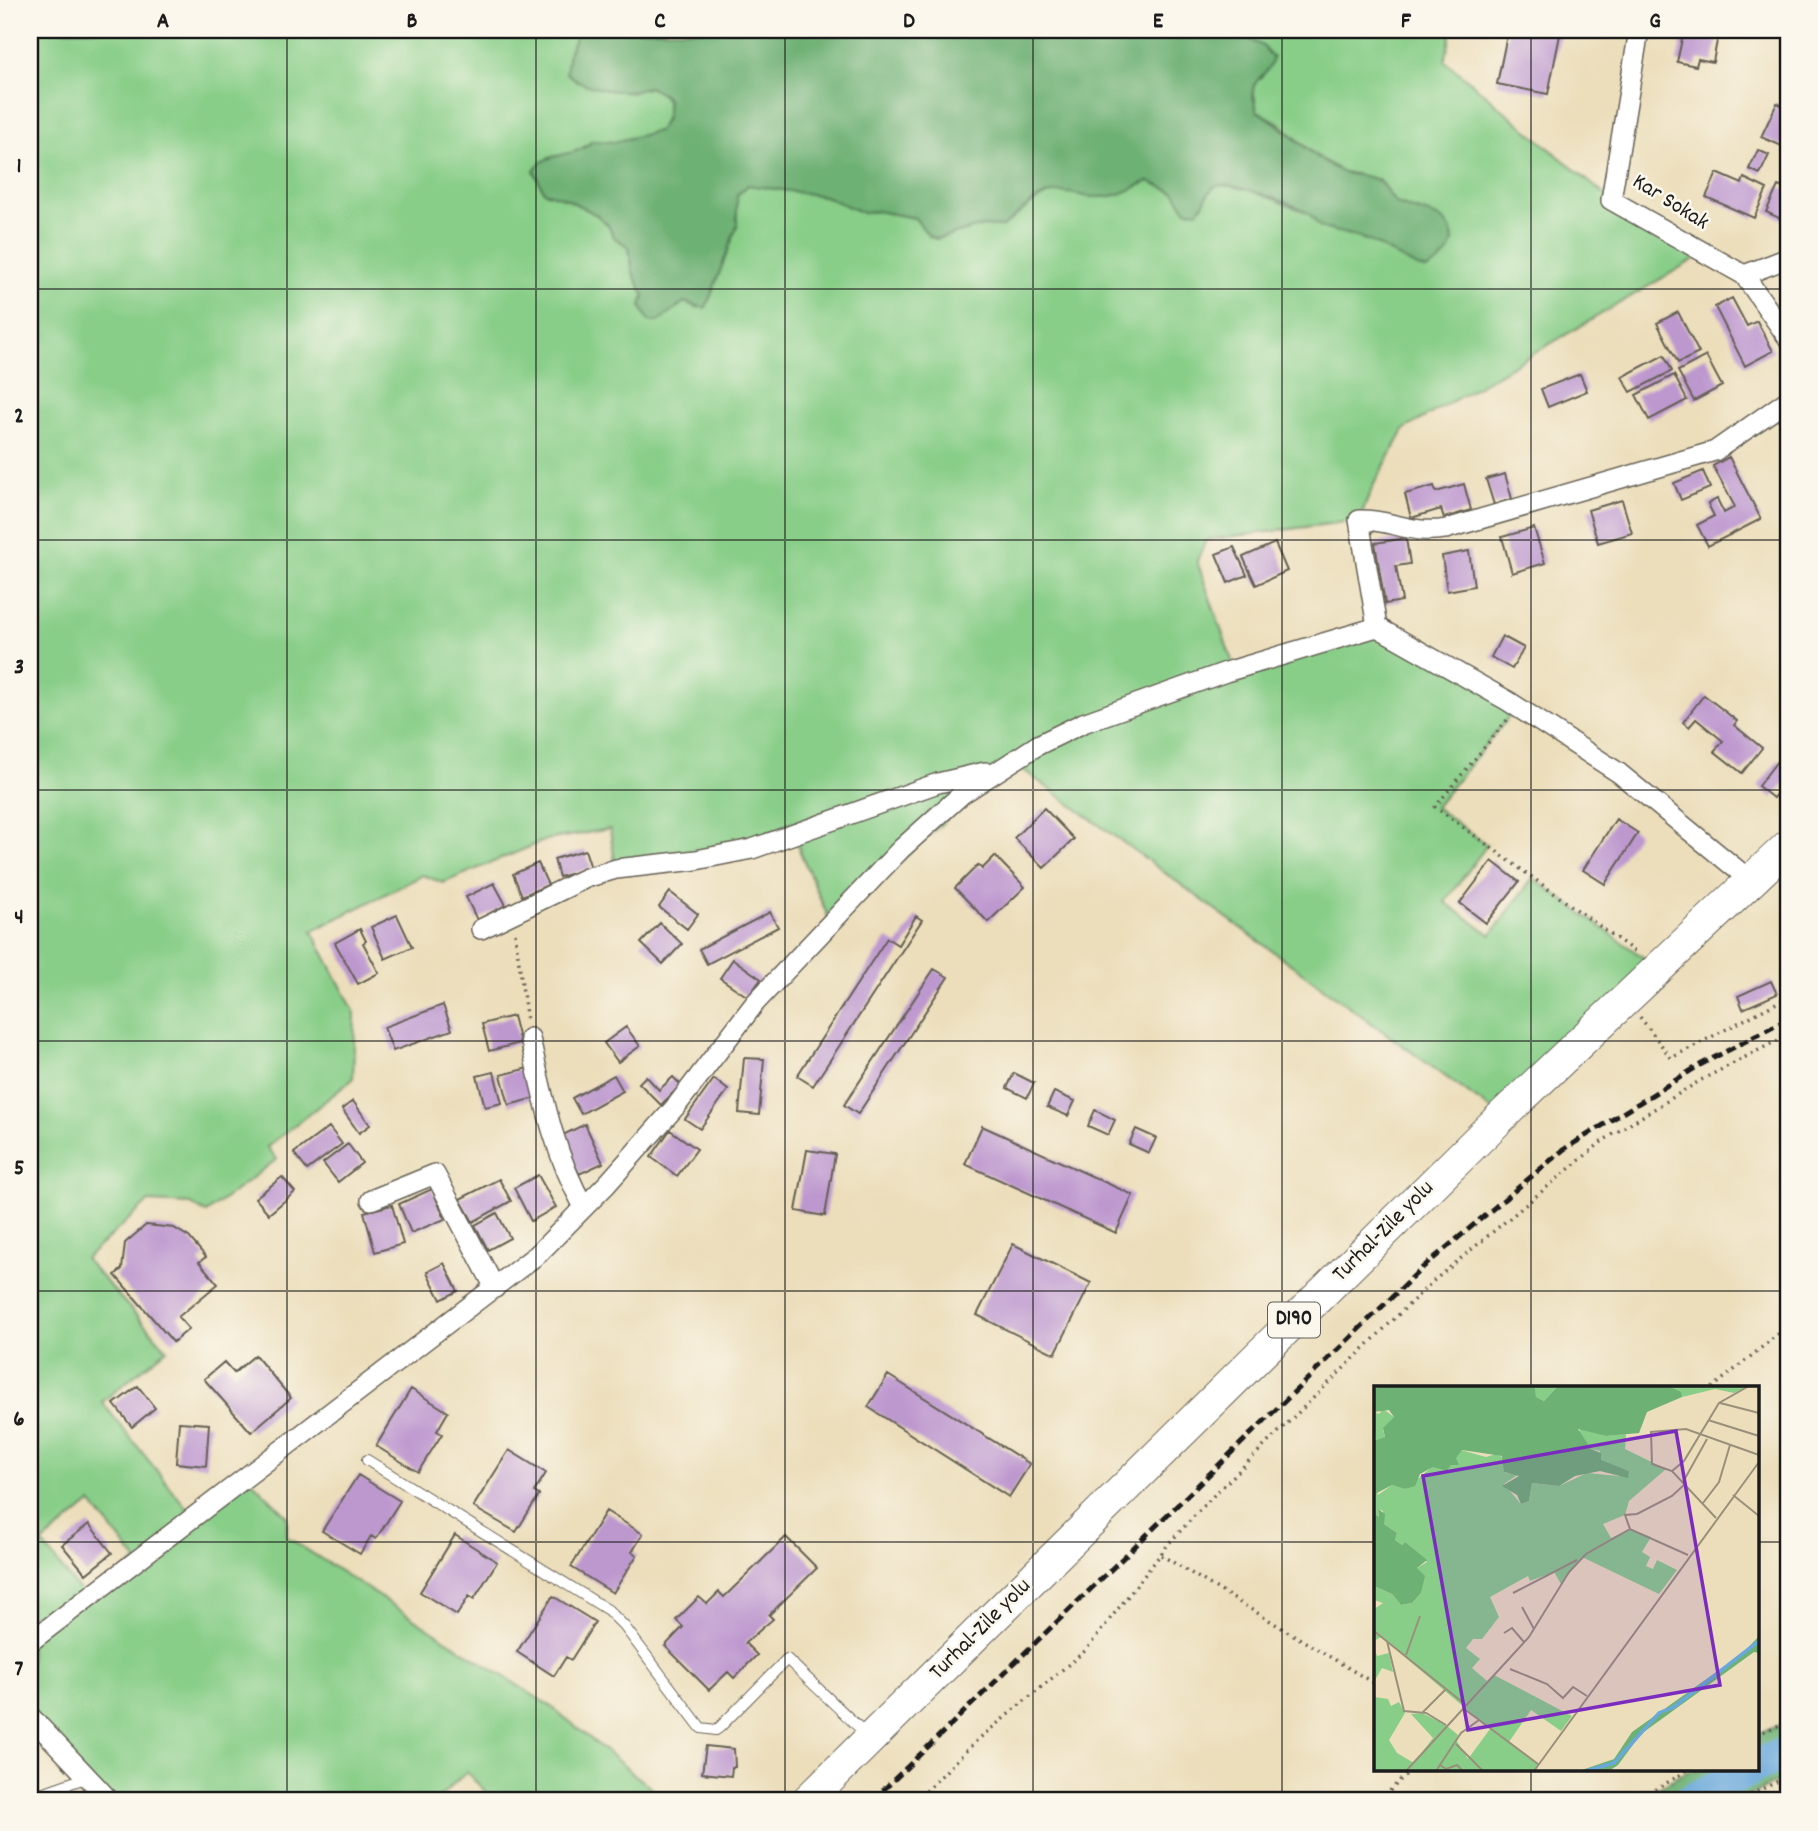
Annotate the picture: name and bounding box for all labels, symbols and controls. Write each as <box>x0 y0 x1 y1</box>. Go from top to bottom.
text: A <box>157 6 169 39</box>
text: B <box>407 6 418 39</box>
text: C <box>654 6 666 39</box>
text: D <box>903 6 915 39</box>
text: E <box>1153 6 1164 39</box>
text: F <box>1401 6 1412 39</box>
text: G <box>1649 6 1661 39</box>
text: 1 <box>16 151 22 184</box>
street label: Kar Sokak <box>1625 166 1715 240</box>
text: 2 <box>14 401 24 434</box>
text: 3 <box>14 652 24 685</box>
text: 4 <box>14 902 24 935</box>
text: 5 <box>14 1153 24 1186</box>
street label: Turhal-Zile yolu <box>1325 1173 1443 1291</box>
road number: D190 <box>1268 1302 1320 1338</box>
inset map <box>1374 1386 1758 1772</box>
text: 6 <box>13 1404 25 1437</box>
street label: Turhal-Zile yolu <box>922 1571 1040 1689</box>
text: 7 <box>15 1654 24 1687</box>

